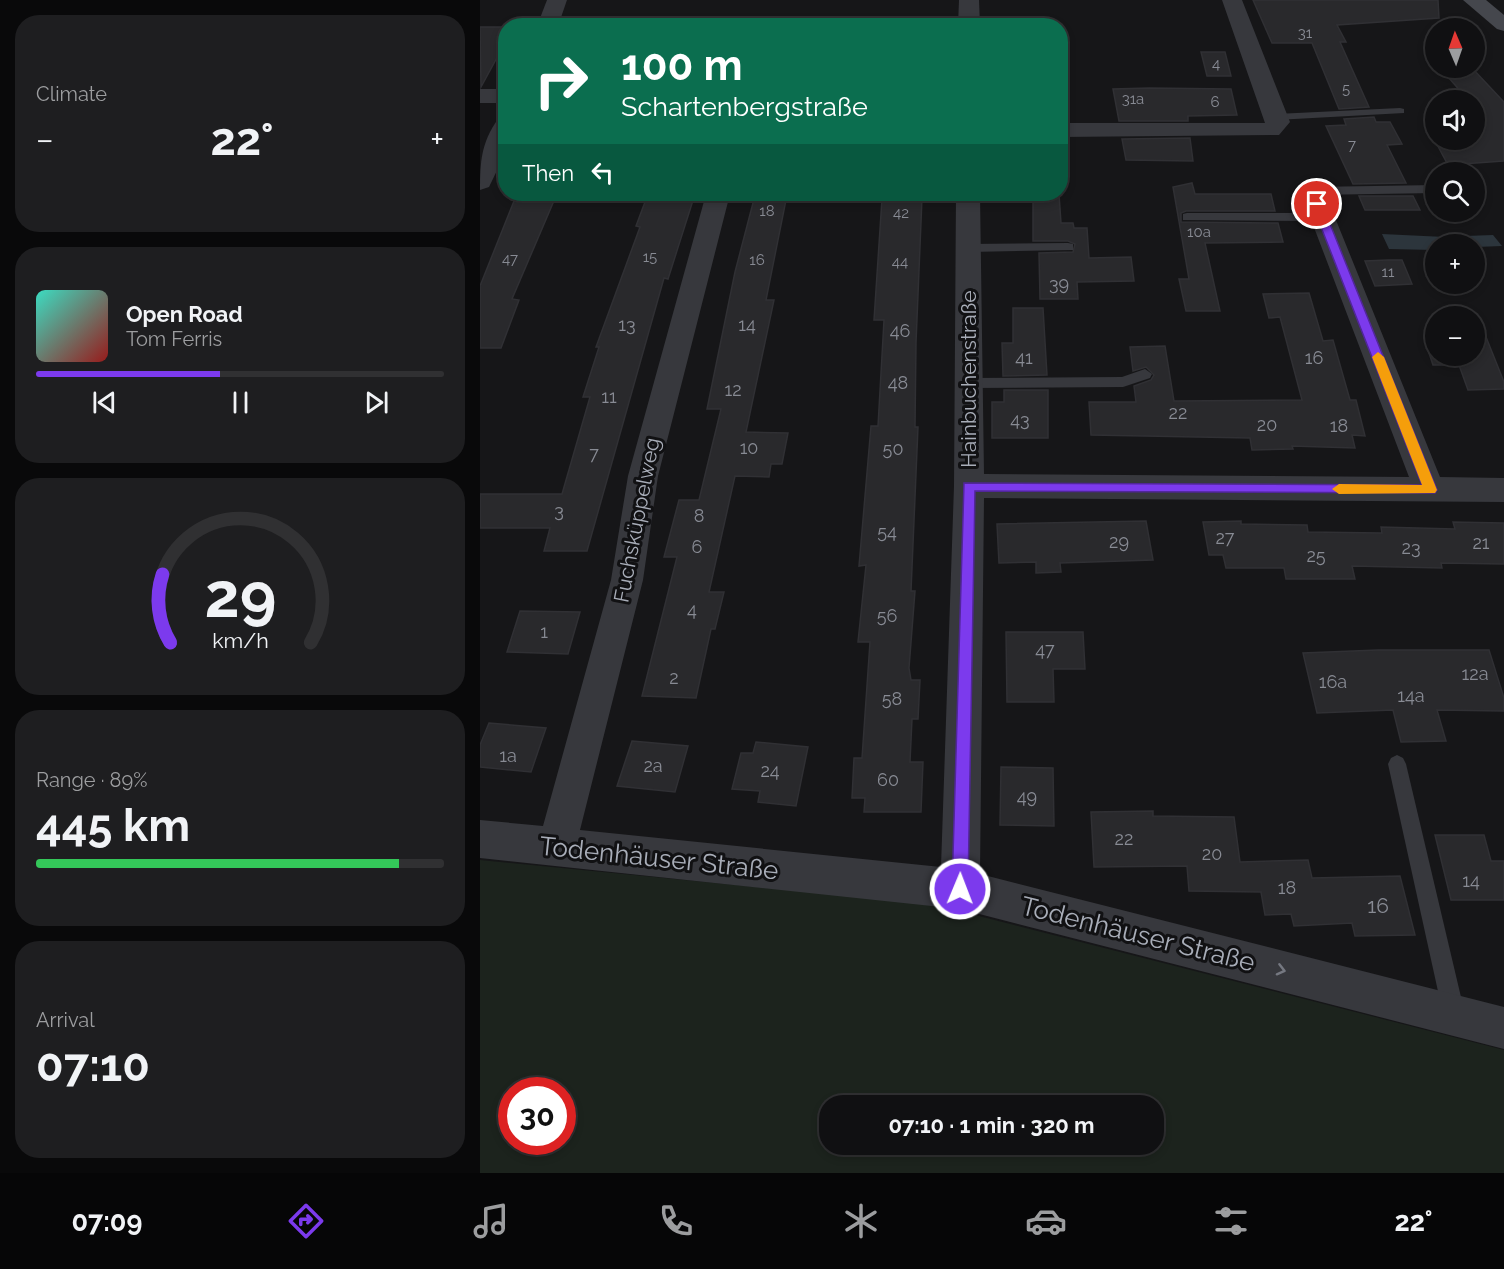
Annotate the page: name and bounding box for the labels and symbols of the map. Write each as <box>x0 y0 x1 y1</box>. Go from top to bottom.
north arrow <box>1425 18 1485 78</box>
house number: 31 <box>1298 24 1313 42</box>
house number: 4 <box>1212 55 1220 73</box>
house number: 5 <box>1342 80 1350 98</box>
house number: 31a <box>1122 90 1144 108</box>
house number: 6 <box>1210 93 1220 111</box>
house number: 7 <box>1348 136 1356 154</box>
pin <box>1291 178 1342 229</box>
house number: 18 <box>759 202 775 220</box>
house number: 42 <box>893 204 909 222</box>
house number: 10a <box>1187 223 1211 241</box>
house number: 15 <box>643 248 657 266</box>
house number: 47 <box>502 250 518 268</box>
house number: 16 <box>749 251 765 269</box>
house number: 44 <box>892 253 908 271</box>
house number: 11 <box>1382 263 1395 281</box>
house number: 39 <box>1049 273 1069 294</box>
street label: Hainbuchenstraße <box>956 290 981 468</box>
house number: 13 <box>618 314 636 335</box>
house number: 14 <box>738 314 756 335</box>
house number: 46 <box>890 320 910 341</box>
house number: 41 <box>1015 347 1033 368</box>
house number: 16 <box>1305 347 1323 368</box>
house number: 48 <box>888 372 908 393</box>
house number: 12 <box>724 379 742 400</box>
house number: 11 <box>601 386 617 407</box>
house number: 22 <box>1169 402 1187 423</box>
house number: 43 <box>1010 409 1030 430</box>
house number: 20 <box>1257 414 1277 435</box>
house number: 18 <box>1330 415 1348 436</box>
street label: Fuchsküppelweg <box>608 435 665 604</box>
house number: 10 <box>740 437 758 458</box>
house number: 50 <box>883 438 903 459</box>
house number: 7 <box>589 443 599 464</box>
house number: 3 <box>554 500 564 521</box>
house number: 8 <box>694 505 704 526</box>
house number: 54 <box>877 521 897 542</box>
house number: 27 <box>1215 527 1235 548</box>
house number: 29 <box>1109 531 1129 552</box>
house number: 21 <box>1472 532 1490 553</box>
house number: 6 <box>692 536 703 557</box>
house number: 23 <box>1402 537 1421 558</box>
house number: 25 <box>1306 545 1326 566</box>
house number: 4 <box>687 599 697 620</box>
house number: 56 <box>877 605 897 626</box>
house number: 1 <box>540 621 548 642</box>
house number: 47 <box>1035 639 1055 660</box>
house number: 12a <box>1462 663 1488 684</box>
house number: 2 <box>669 667 679 688</box>
house number: 16a <box>1319 671 1347 692</box>
house number: 14a <box>1397 685 1425 706</box>
house number: 58 <box>882 688 902 709</box>
house number: 1a <box>499 745 517 766</box>
house number: 2a <box>643 755 663 776</box>
house number: 24 <box>760 760 780 781</box>
house number: 60 <box>877 769 899 790</box>
house number: 49 <box>1017 786 1037 807</box>
house number: 22 <box>1115 828 1133 849</box>
street label: Todenhäuser Straße <box>538 831 780 885</box>
house number: 20 <box>1202 843 1222 864</box>
position arrow <box>928 857 992 921</box>
house number: 14 <box>1462 870 1480 891</box>
house number: 18 <box>1278 877 1296 898</box>
street label: Todenhäuser Straße <box>1018 890 1258 978</box>
house number: 16 <box>1367 893 1389 918</box>
one-way arrow <box>1276 963 1286 976</box>
speed limit sign: 30 <box>498 1077 576 1155</box>

